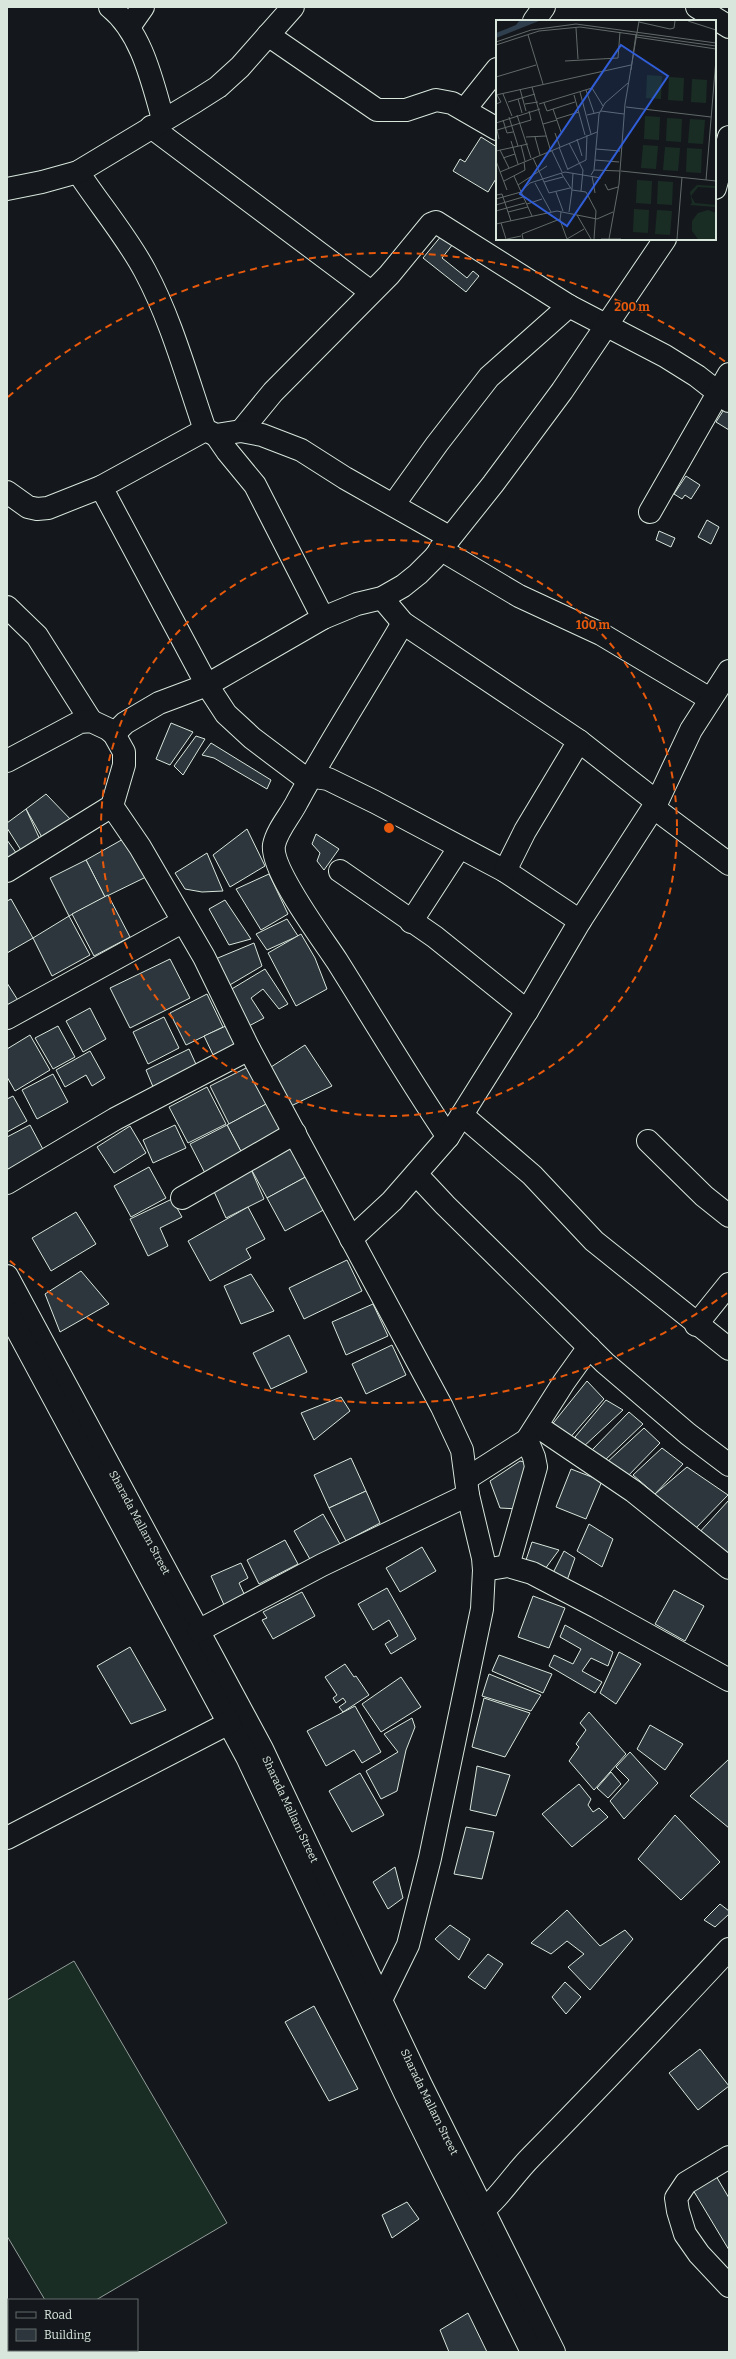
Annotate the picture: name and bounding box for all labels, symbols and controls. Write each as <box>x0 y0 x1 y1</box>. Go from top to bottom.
inset map <box>496 20 716 240</box>
text: 200 m <box>614 300 650 314</box>
text: 100 m <box>576 618 611 632</box>
centre of rings <box>382 821 396 835</box>
street label: Sharada Mallam Street <box>107 1468 173 1577</box>
street label: Sharada Mallam Street <box>260 1754 321 1865</box>
street label: Sharada Mallam Street <box>398 2047 461 2157</box>
legend <box>8 2299 138 2351</box>
text: Road <box>44 2308 72 2322</box>
text: Building <box>44 2328 91 2342</box>

